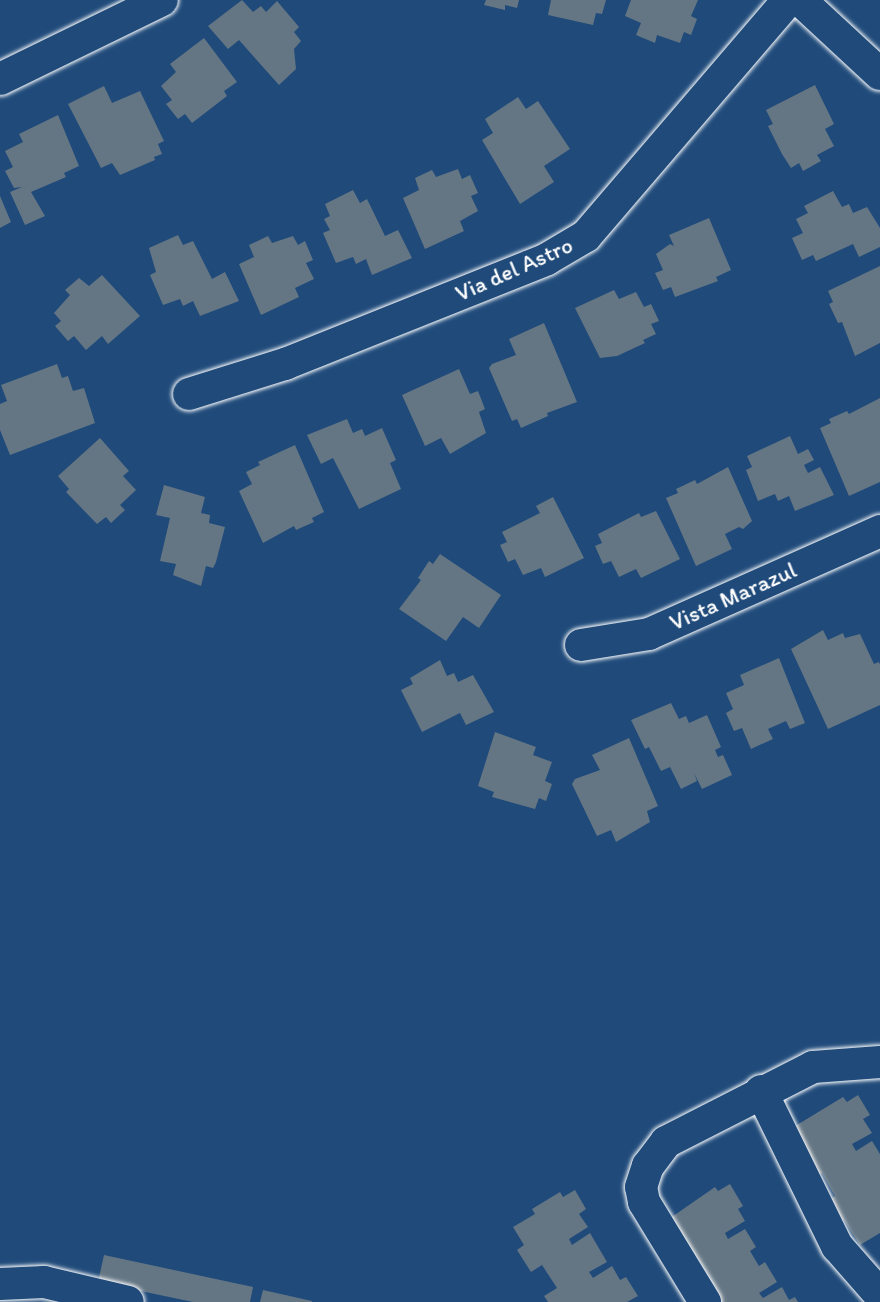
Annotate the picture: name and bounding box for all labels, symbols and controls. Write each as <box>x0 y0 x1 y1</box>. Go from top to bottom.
street label: Via del Astro <box>451 231 577 307</box>
street label: Vista Marazul <box>666 556 800 636</box>

